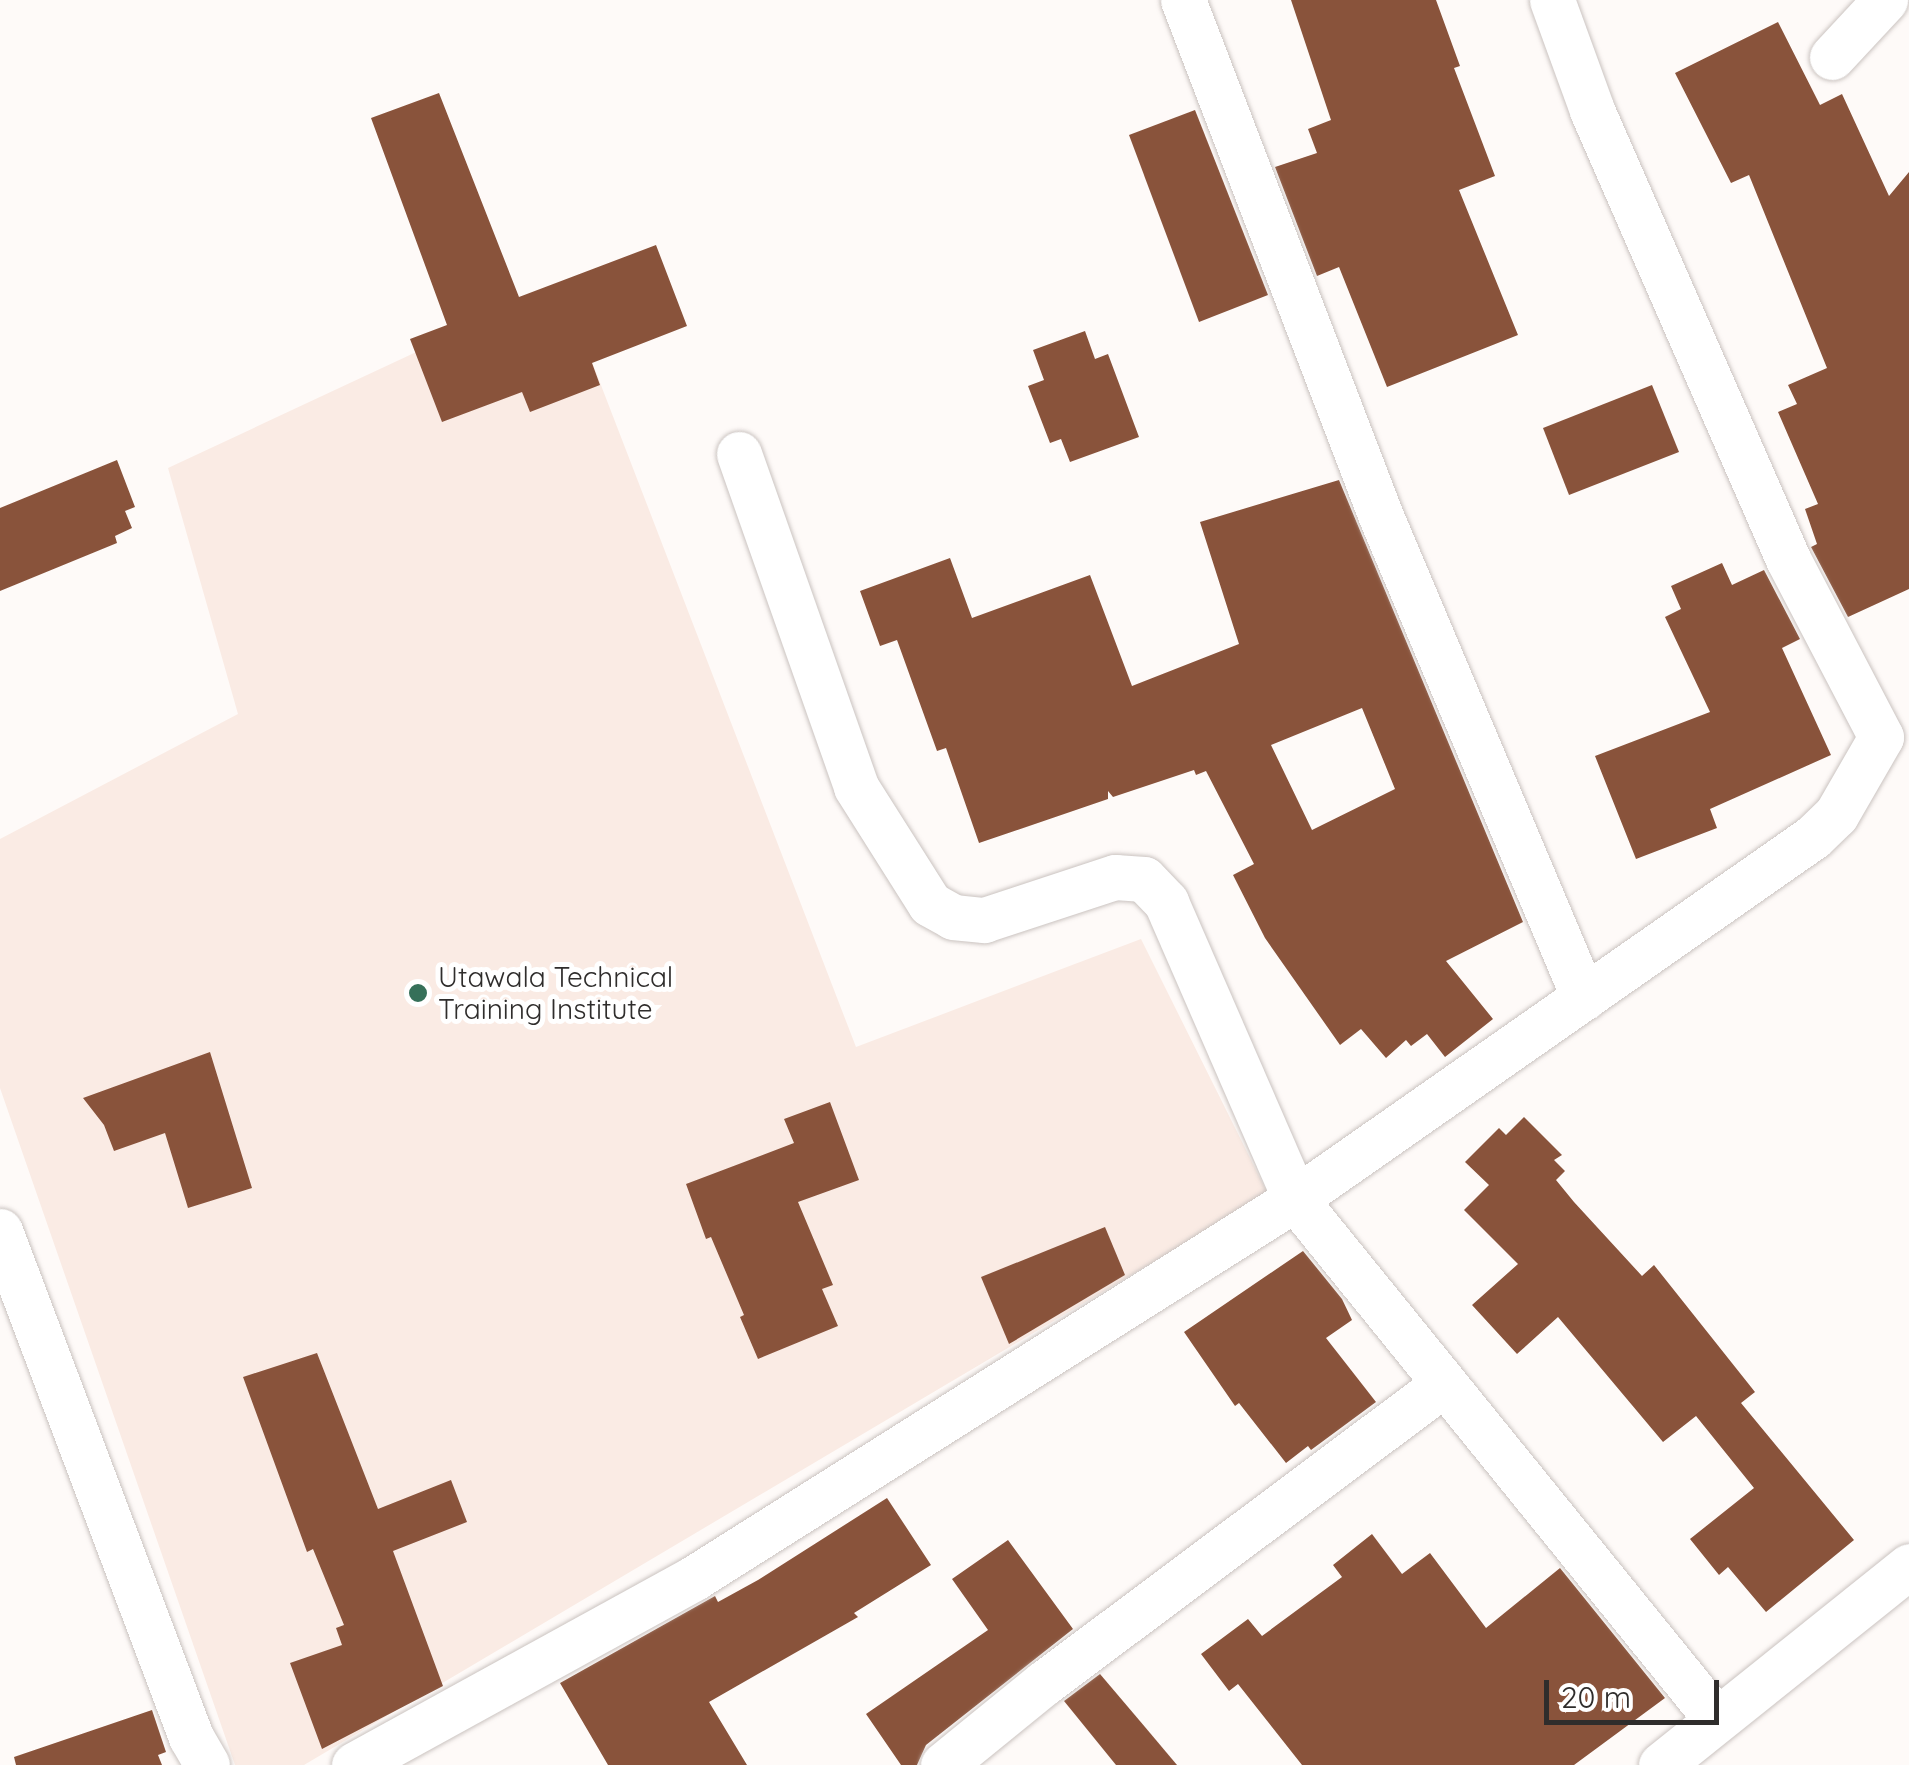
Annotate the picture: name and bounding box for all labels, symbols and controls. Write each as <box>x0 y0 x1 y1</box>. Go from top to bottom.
place label: Utawala Technical Training Institute <box>438 960 673 1026</box>
marker: Utawala Technical Training Institute <box>407 982 429 1004</box>
scale bar <box>1549 1660 1724 1722</box>
text: 20 m <box>1561 1678 1631 1716</box>

